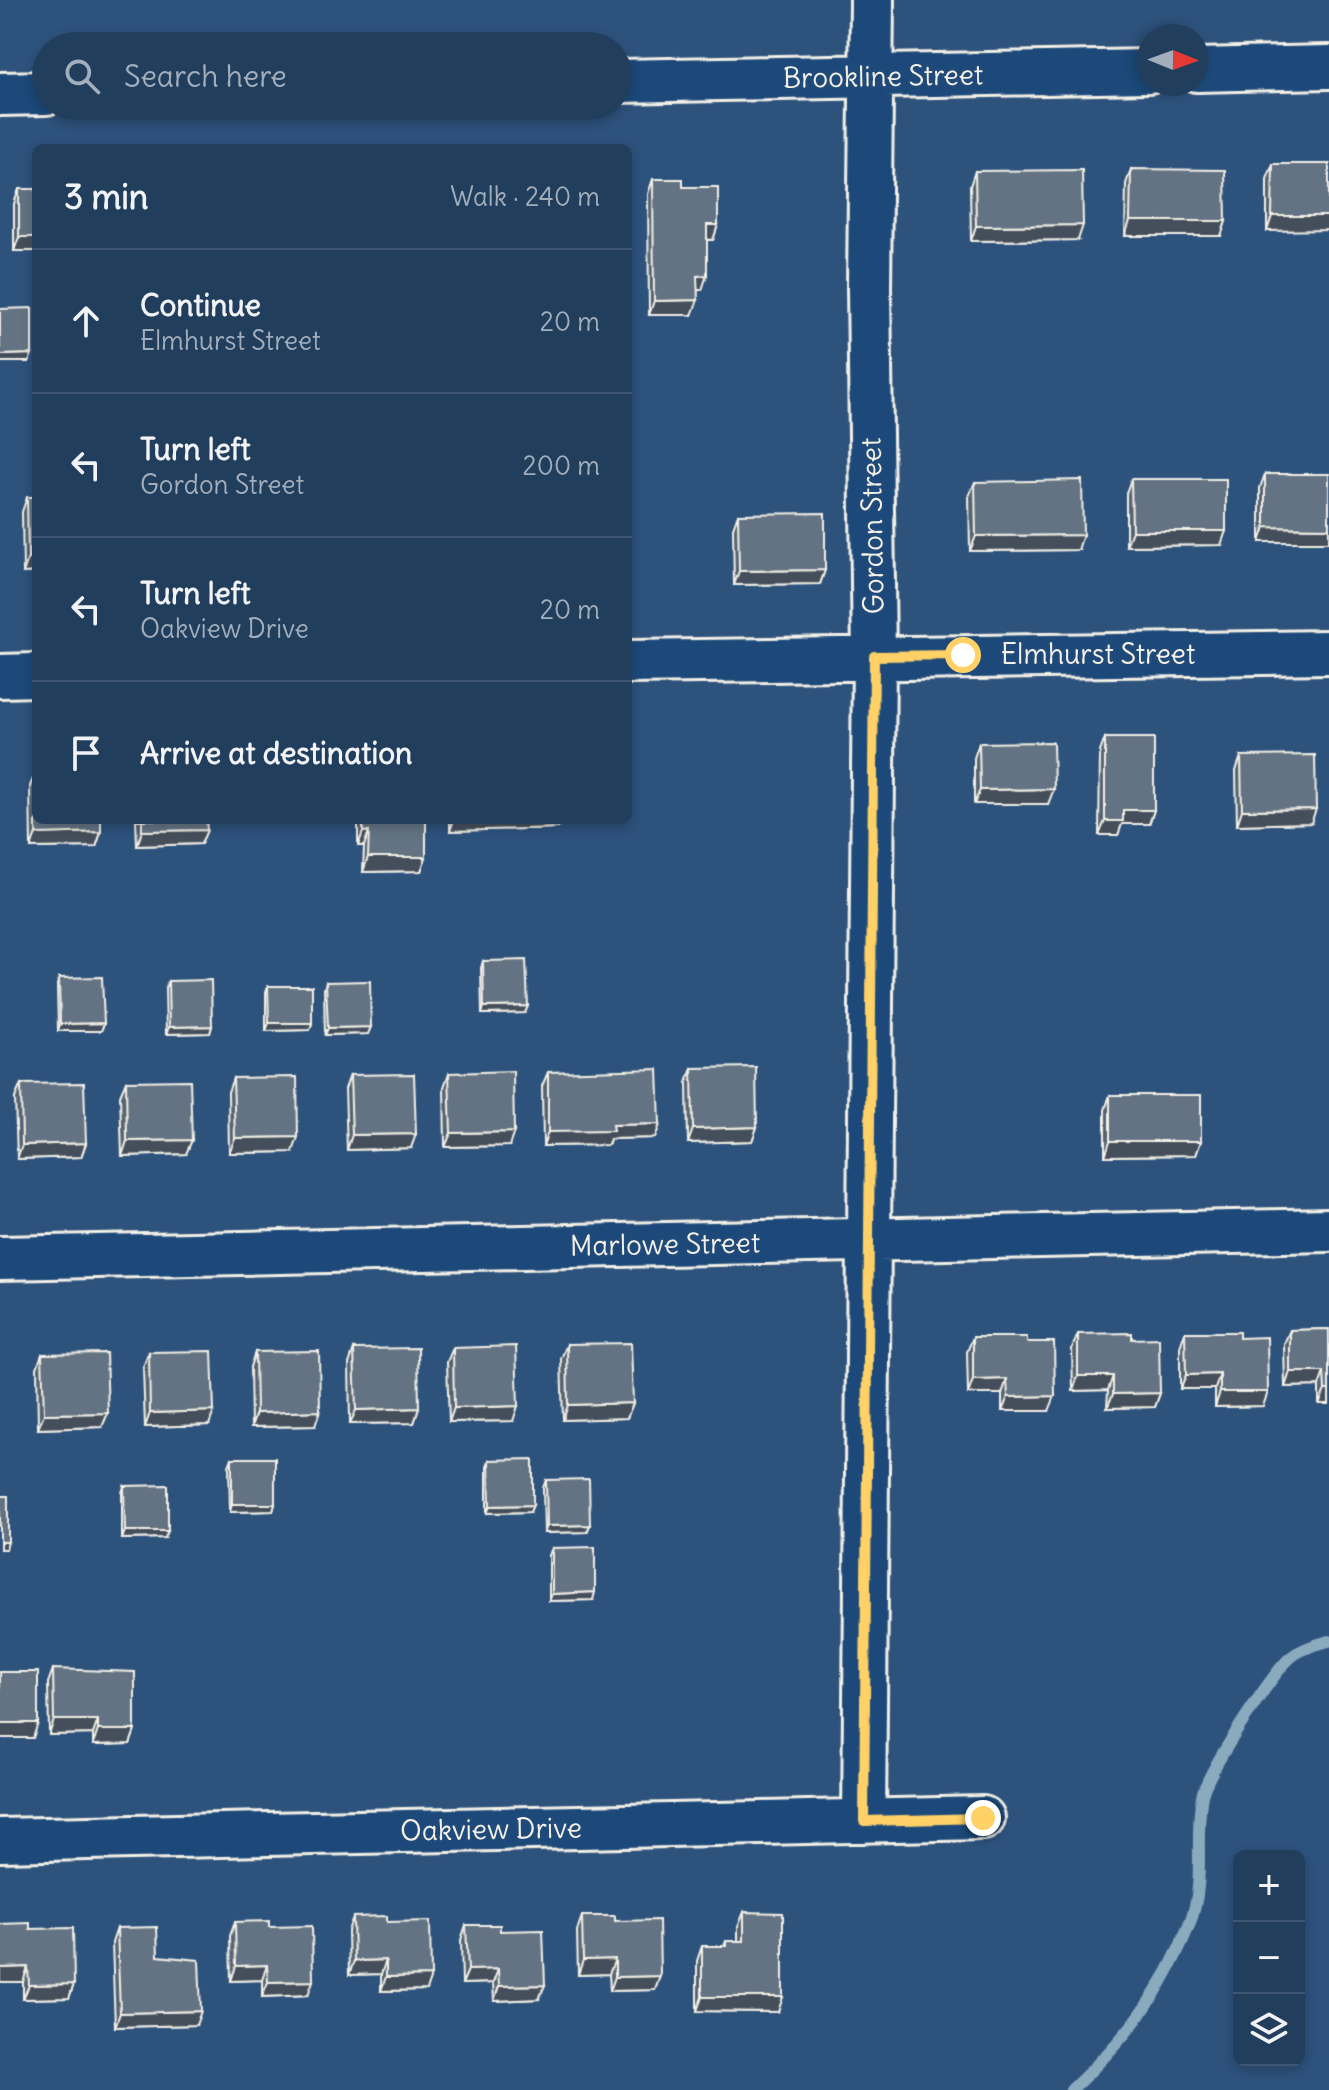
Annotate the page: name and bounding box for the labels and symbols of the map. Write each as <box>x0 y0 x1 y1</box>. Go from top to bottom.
north arrow <box>1137 24 1209 96</box>
street label: Brookline Street <box>782 56 984 96</box>
street label: Gordon Street <box>852 437 892 615</box>
street label: Elmhurst Street <box>1001 636 1195 672</box>
route start <box>945 637 981 673</box>
street label: Marlowe Street <box>569 1224 761 1264</box>
route end <box>965 1800 1001 1836</box>
street label: Oakview Drive <box>400 1809 582 1849</box>

